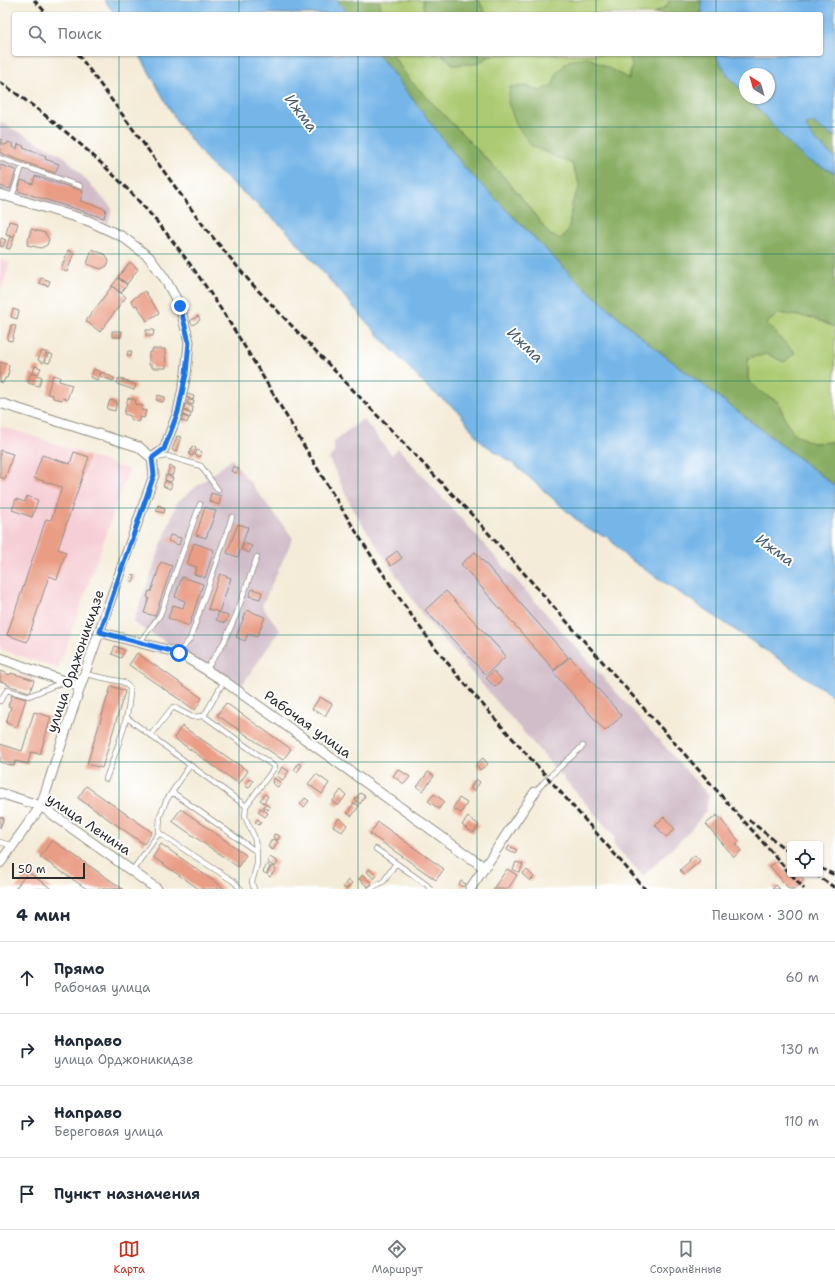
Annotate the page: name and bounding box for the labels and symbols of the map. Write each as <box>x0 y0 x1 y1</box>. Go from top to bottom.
north arrow <box>739 68 775 104</box>
water label: Ижма <box>280 90 322 136</box>
route end <box>171 297 189 315</box>
water label: Ижма <box>502 323 548 367</box>
water label: Ижма <box>752 529 798 571</box>
street label: улица Орджоникидзе <box>42 587 108 735</box>
route start <box>170 644 188 662</box>
street label: Рабочая улица <box>261 686 356 762</box>
street label: улица Ленина <box>43 789 135 859</box>
scale bar <box>12 861 85 880</box>

